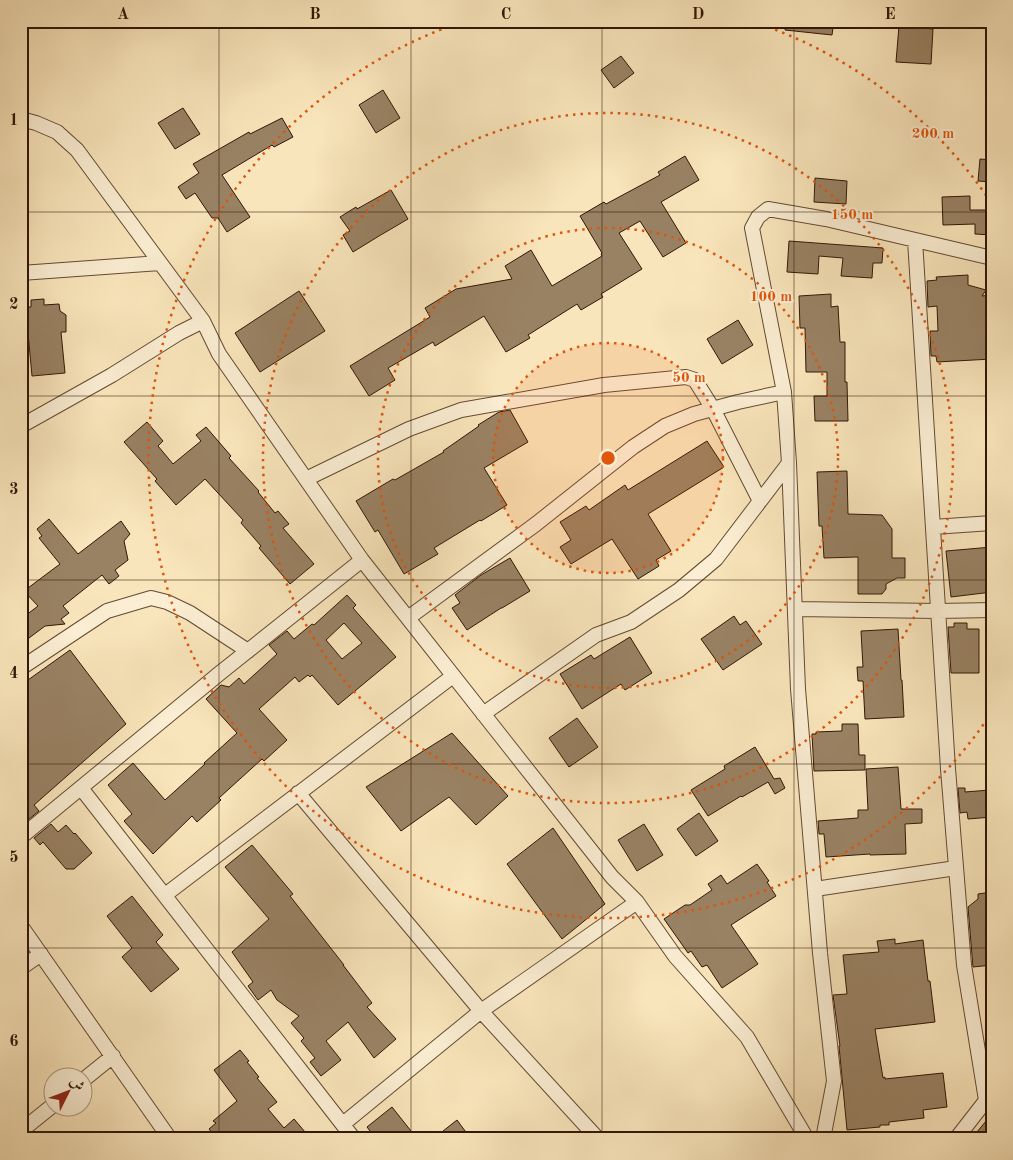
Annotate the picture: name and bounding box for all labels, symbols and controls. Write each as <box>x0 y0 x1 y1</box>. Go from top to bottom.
text: A <box>117 7 129 23</box>
text: B <box>309 7 321 23</box>
text: C <box>501 7 511 23</box>
text: D <box>692 7 704 23</box>
text: E <box>884 7 896 23</box>
text: 1 <box>9 113 19 129</box>
text: 200 m <box>912 127 954 142</box>
text: 150 m <box>831 208 873 223</box>
text: 100 m <box>750 290 792 305</box>
text: 2 <box>9 297 19 313</box>
text: 50 m <box>672 371 706 386</box>
centre of rings <box>599 449 617 467</box>
text: 3 <box>9 482 19 498</box>
text: 4 <box>9 666 19 682</box>
text: 5 <box>9 850 19 866</box>
text: 6 <box>9 1034 19 1050</box>
north arrow <box>42 1068 92 1118</box>
text: ش <box>67 1074 87 1094</box>

